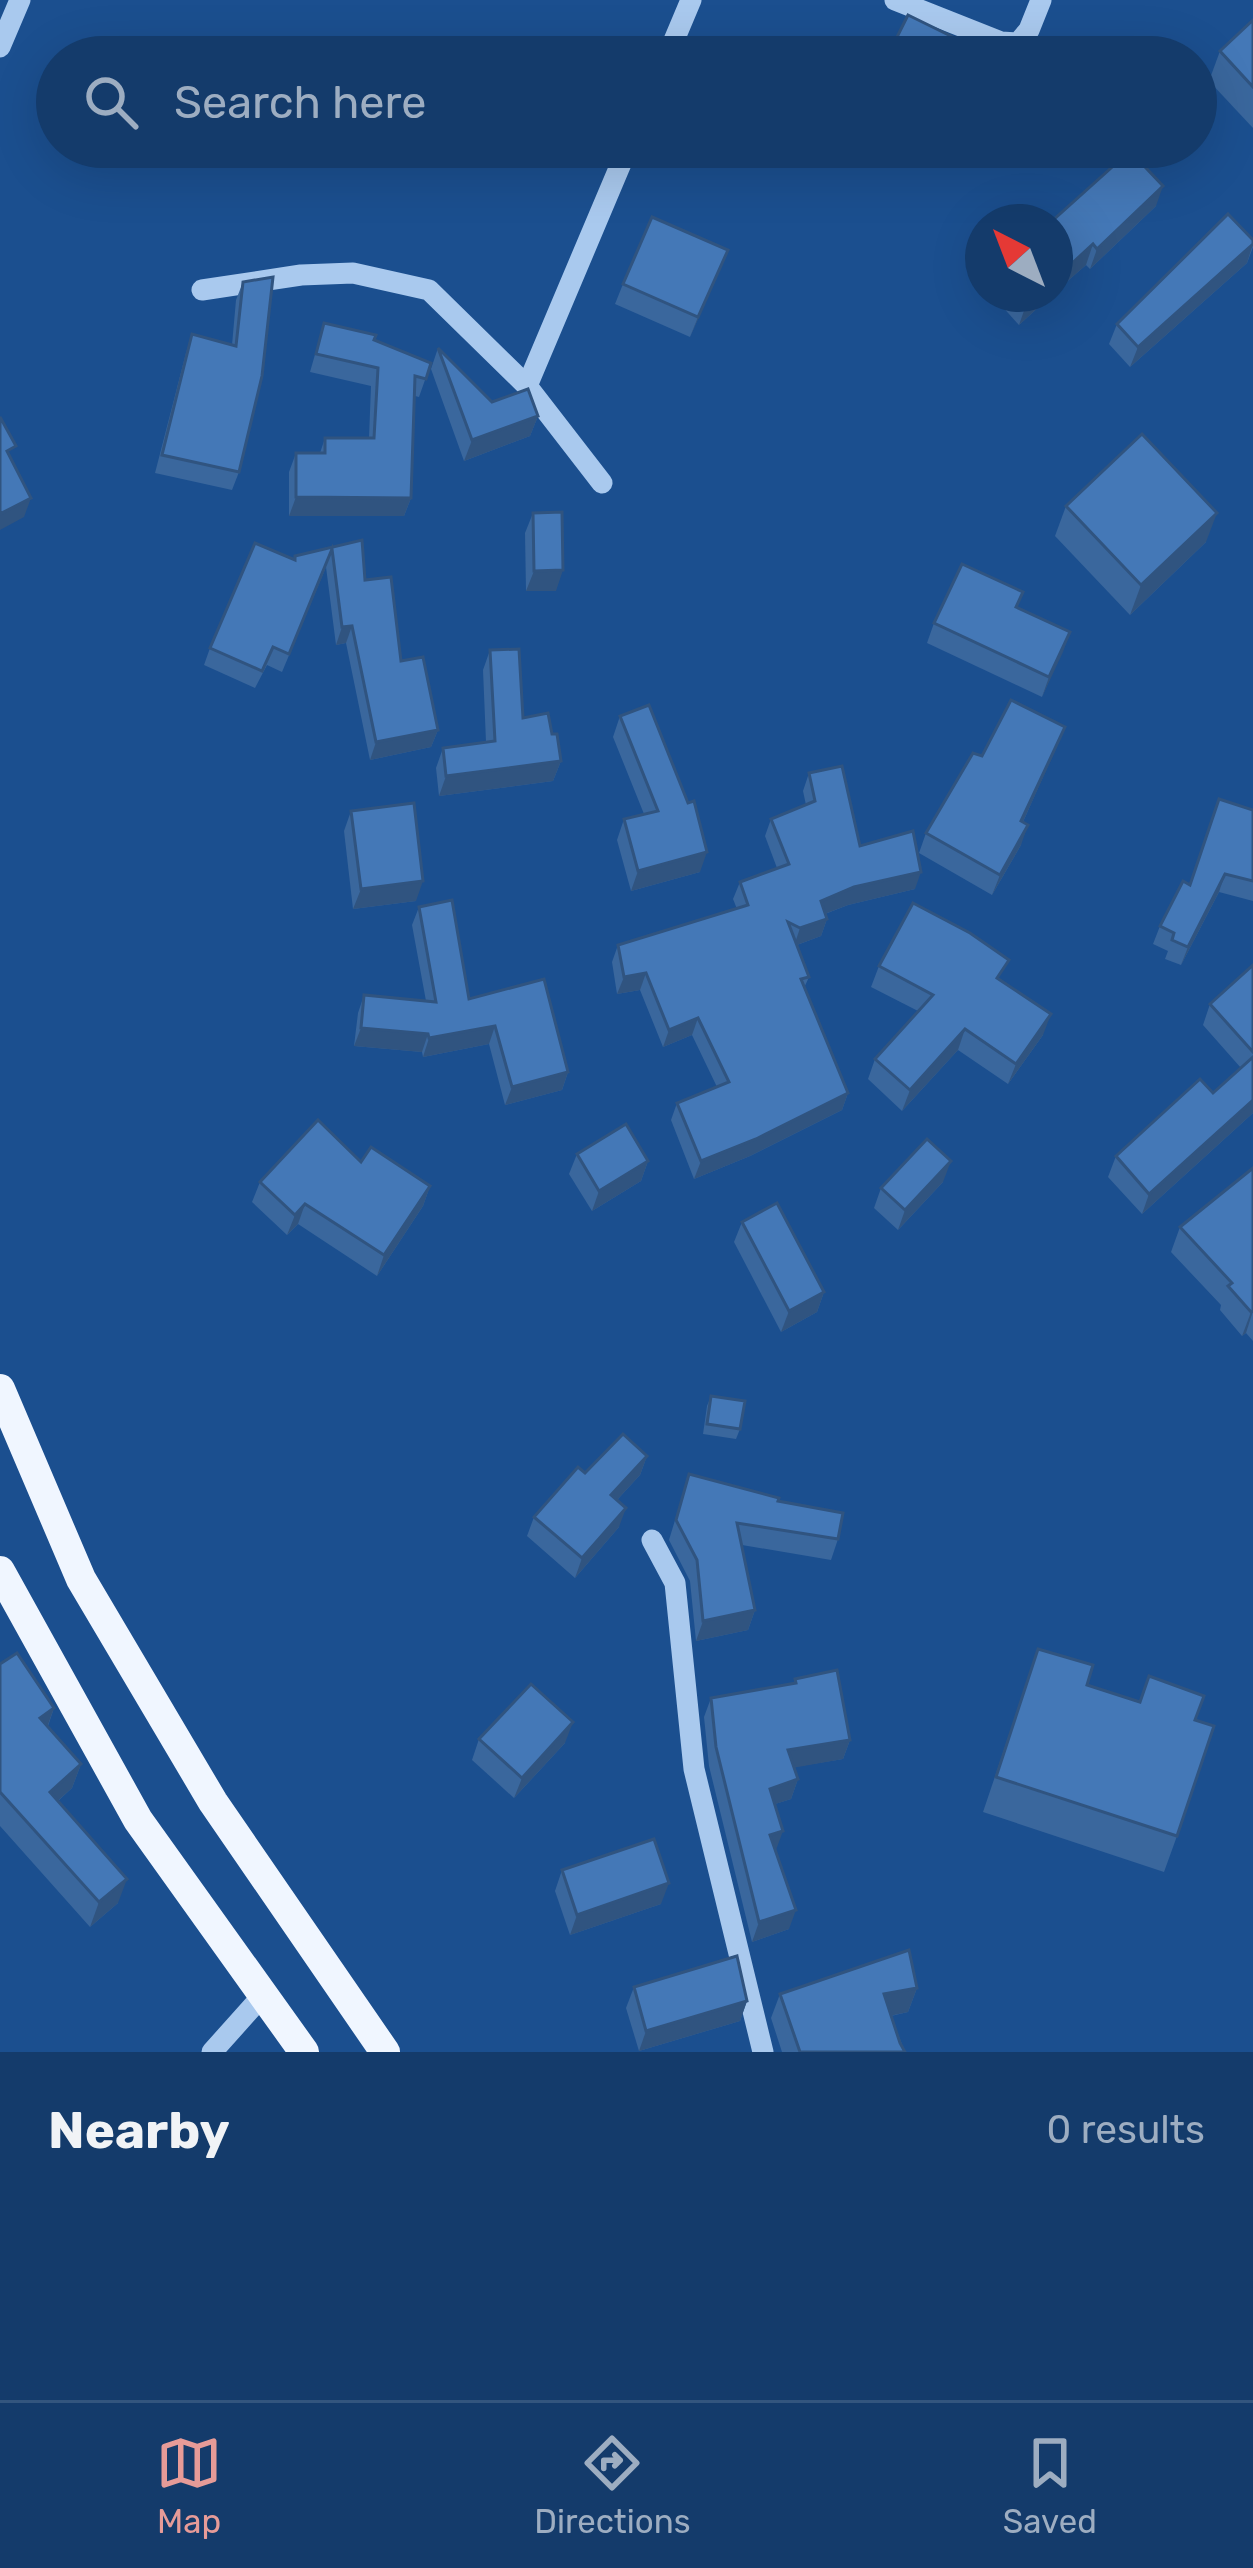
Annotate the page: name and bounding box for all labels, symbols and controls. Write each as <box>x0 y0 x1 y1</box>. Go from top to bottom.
search box <box>36 36 1217 168</box>
icon: search <box>78 69 144 135</box>
text: Search here <box>174 76 426 129</box>
north arrow <box>965 204 1073 312</box>
text: Nearby <box>48 2100 230 2161</box>
text: 0 results <box>1046 2107 1205 2153</box>
tab: Map <box>156 2430 222 2541</box>
tab: Directions <box>534 2430 691 2541</box>
tab: Saved <box>1003 2430 1097 2541</box>

